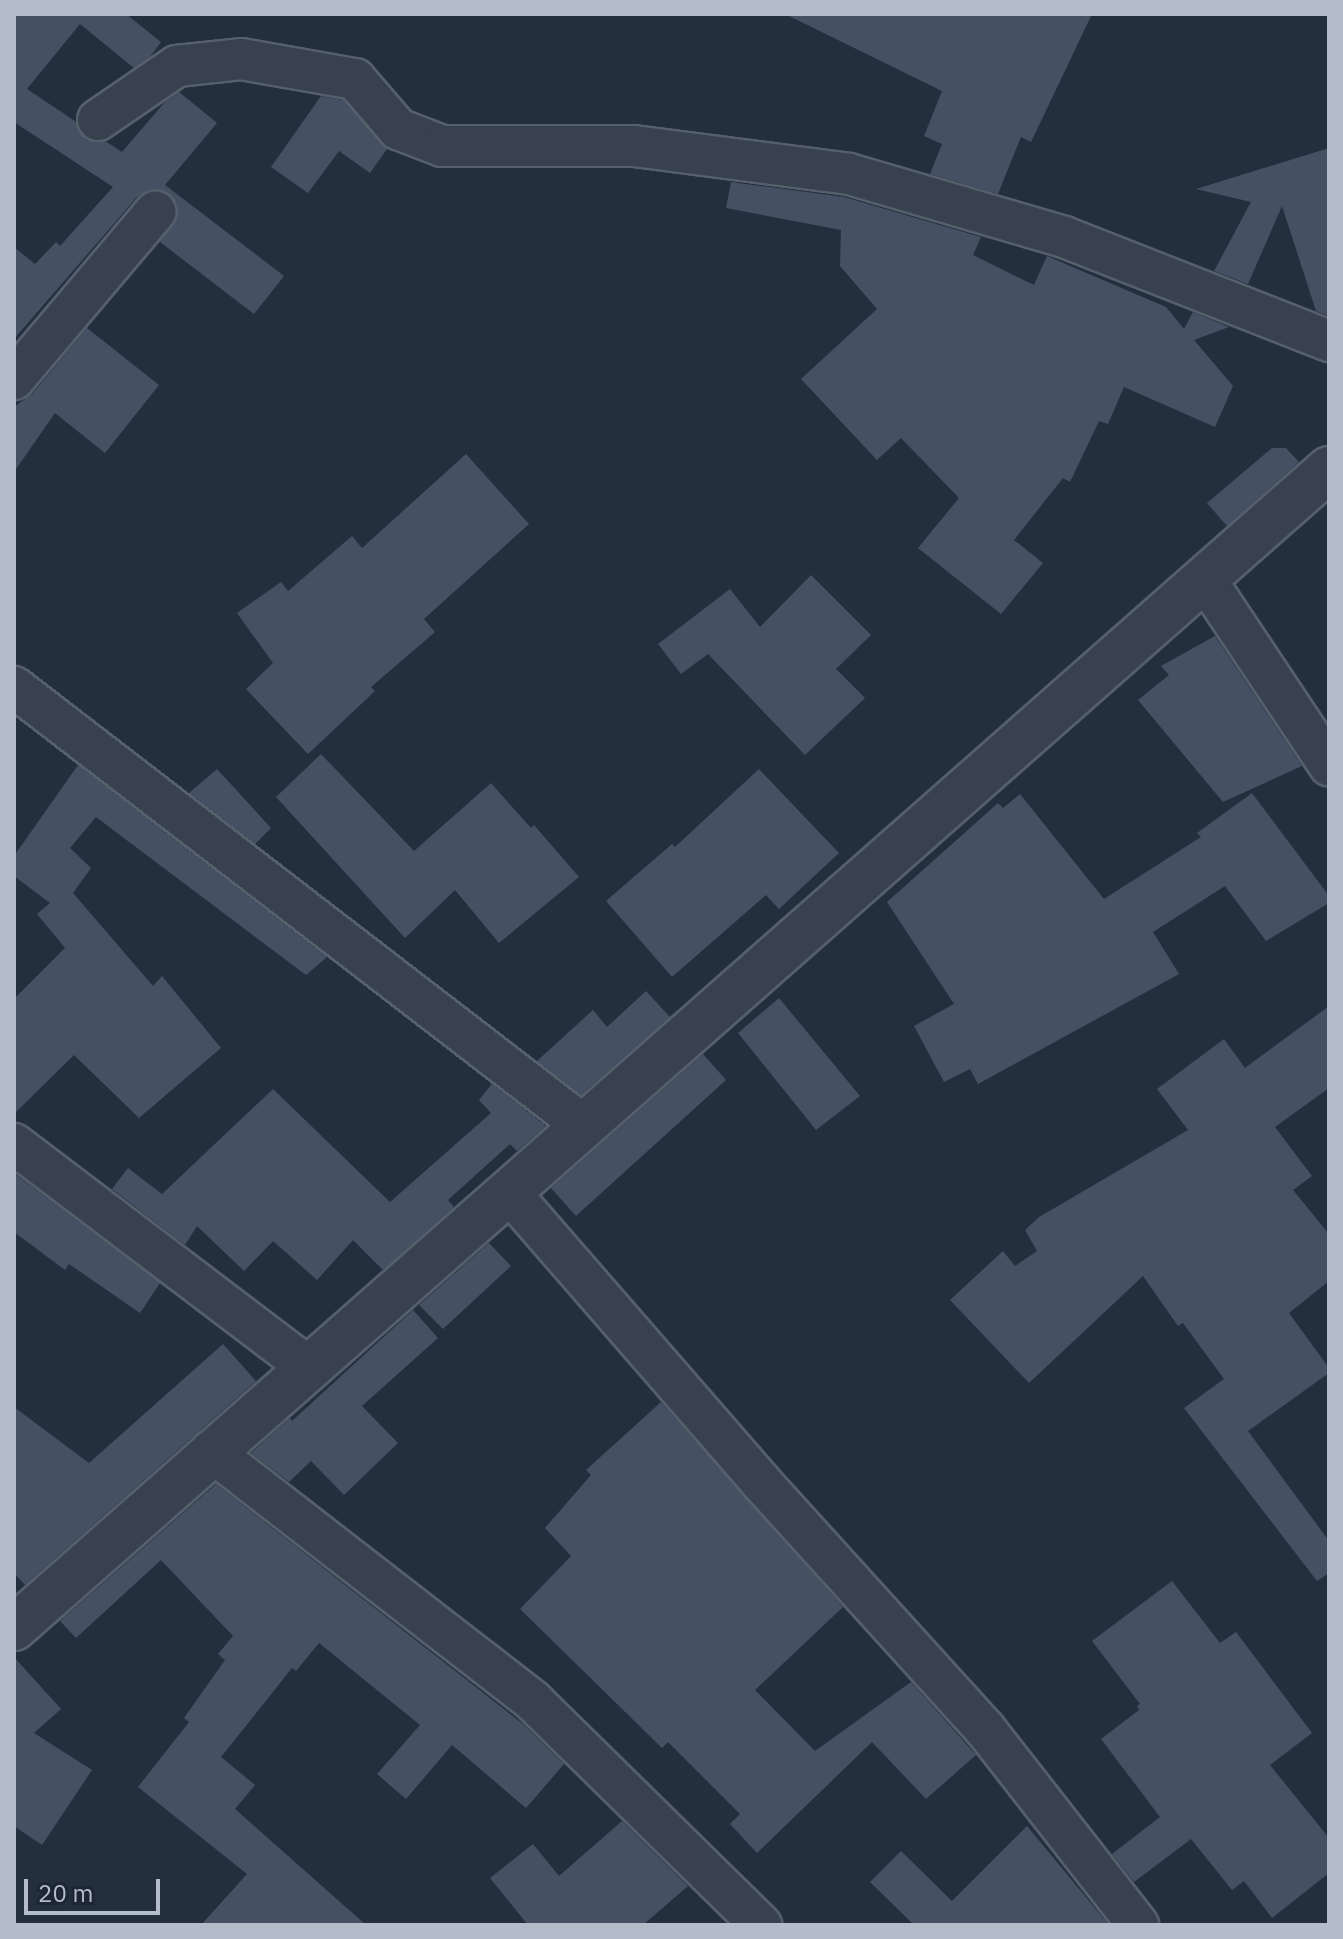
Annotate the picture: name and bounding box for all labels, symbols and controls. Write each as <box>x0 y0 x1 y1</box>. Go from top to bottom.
scale bar <box>28 1863 164 1913</box>
text: 20 m <box>38 1877 93 1909</box>

